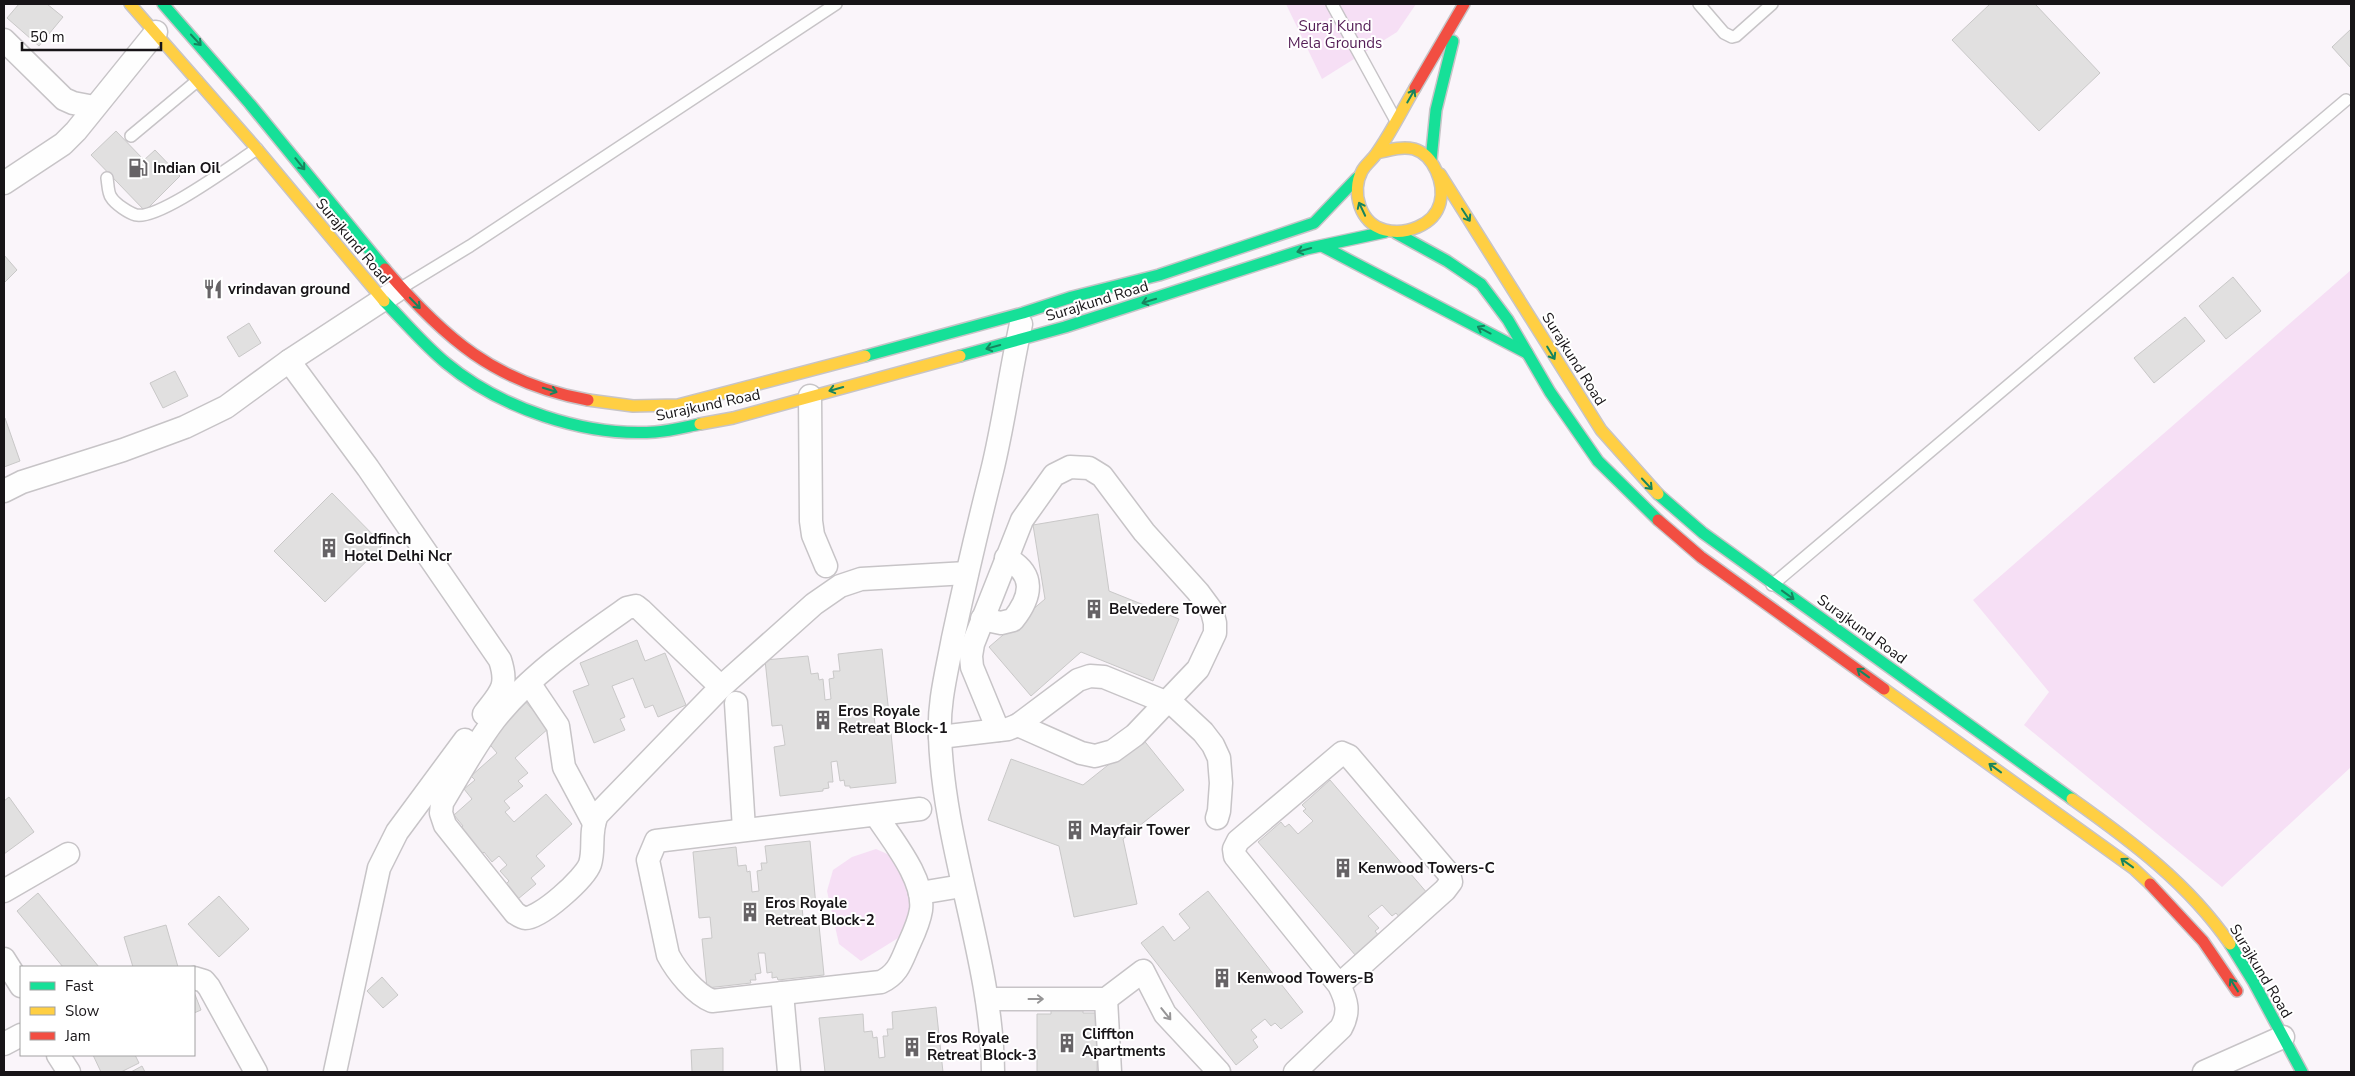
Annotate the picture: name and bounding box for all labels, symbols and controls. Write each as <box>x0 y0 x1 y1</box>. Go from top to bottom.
park label: Suraj Kund Mela Grounds <box>1288 16 1382 53</box>
scale bar <box>22 20 161 52</box>
text: 50 m <box>30 27 65 47</box>
one-way arrow <box>190 33 202 46</box>
one-way arrow <box>1406 89 1416 103</box>
fuel station icon: Indian Oil <box>127 157 149 179</box>
one-way arrow <box>295 157 306 170</box>
place label: Indian Oil <box>153 158 220 178</box>
street label: Surajkund Road <box>311 194 395 288</box>
one-way arrow <box>1356 202 1366 217</box>
one-way arrow <box>1461 208 1471 222</box>
one-way arrow <box>1296 246 1312 256</box>
street label: Surajkund Road <box>1043 276 1151 326</box>
restaurant icon: vrindavan ground <box>202 278 224 300</box>
place label: vrindavan ground <box>227 279 350 299</box>
one-way arrow <box>409 296 421 309</box>
one-way arrow <box>1142 296 1158 306</box>
street label: Surajkund Road <box>1537 309 1611 409</box>
one-way arrow <box>1477 325 1492 334</box>
one-way arrow <box>986 343 1002 352</box>
one-way arrow <box>1547 346 1557 360</box>
street label: Surajkund Road <box>654 384 762 426</box>
one-way arrow <box>829 384 845 394</box>
one-way arrow <box>541 385 557 395</box>
one-way arrow <box>1641 477 1653 490</box>
place label: Goldfinch Hotel Delhi Ncr <box>344 529 452 566</box>
building icon: Goldfinch Hotel Delhi Ncr <box>318 537 340 559</box>
one-way arrow <box>1781 590 1795 600</box>
street label: Surajkund Road <box>1813 590 1911 668</box>
building icon: Belvedere Tower <box>1083 598 1105 620</box>
place label: Belvedere Tower <box>1109 599 1226 619</box>
one-way arrow <box>1857 668 1871 678</box>
place label: Eros Royale Retreat Block-1 <box>838 701 948 738</box>
building icon: Eros Royale Retreat Block-1 <box>812 709 834 731</box>
one-way arrow <box>1988 763 2002 773</box>
building icon: Mayfair Tower <box>1064 819 1086 841</box>
place label: Mayfair Tower <box>1090 820 1190 840</box>
building icon: Kenwood Towers-C <box>1332 857 1354 879</box>
place label: Kenwood Towers-C <box>1358 858 1495 878</box>
one-way arrow <box>2121 858 2134 869</box>
place label: Eros Royale Retreat Block-2 <box>765 893 875 930</box>
building icon: Eros Royale Retreat Block-2 <box>739 901 761 923</box>
street label: Surajkund Road <box>2225 920 2297 1022</box>
legend <box>20 966 195 1056</box>
building icon: Kenwood Towers-B <box>1211 967 1233 989</box>
place label: Kenwood Towers-B <box>1237 968 1374 988</box>
text: Fast <box>65 976 94 996</box>
one-way arrow <box>2228 978 2239 992</box>
one-way arrow <box>1028 994 1044 1004</box>
text: Slow <box>65 1001 100 1021</box>
one-way arrow <box>1160 1007 1171 1020</box>
place label: Cliffton Apartments <box>1082 1024 1166 1061</box>
text: Jam <box>64 1026 91 1046</box>
place label: Eros Royale Retreat Block-3 <box>927 1028 1037 1065</box>
building icon: Cliffton Apartments <box>1056 1032 1078 1054</box>
building icon: Eros Royale Retreat Block-3 <box>901 1036 923 1058</box>

